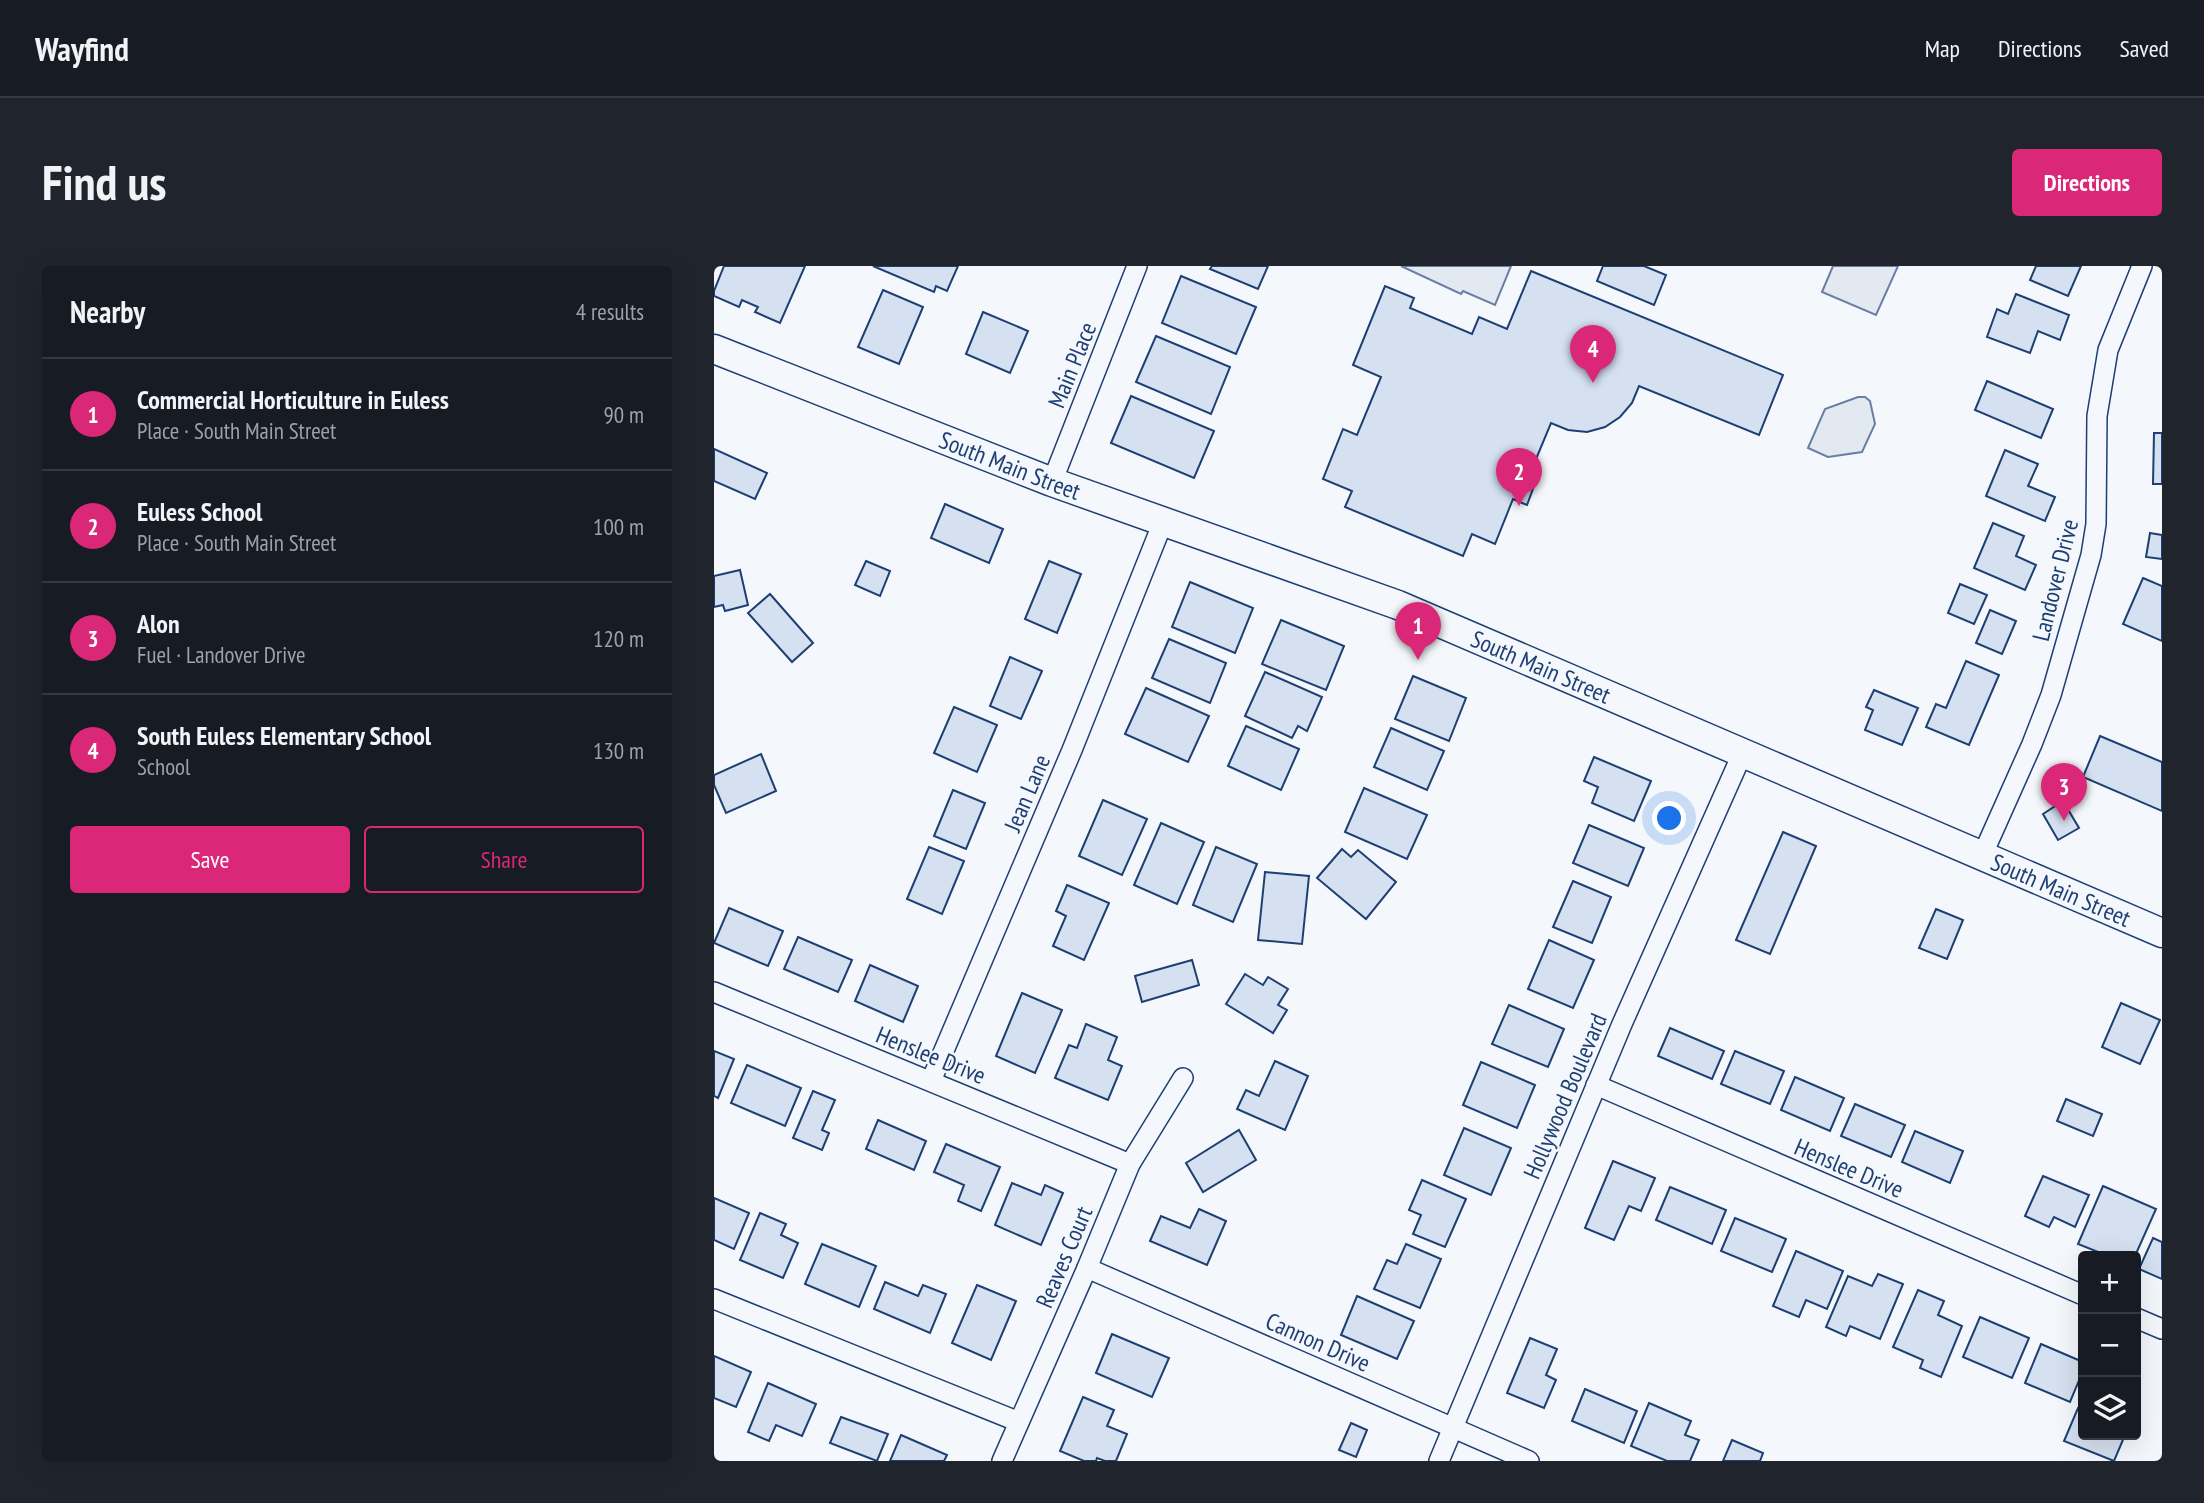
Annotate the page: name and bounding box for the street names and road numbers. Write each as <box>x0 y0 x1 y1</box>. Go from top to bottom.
street label: Main Place <box>1041 318 1103 412</box>
street label: South Main Street <box>935 424 1085 507</box>
street label: Landover Drive <box>2025 516 2085 644</box>
street label: South Main Street <box>1466 623 1616 710</box>
street label: Jean Lane <box>997 750 1057 837</box>
street label: South Main Street <box>1987 846 2136 933</box>
street label: Hollywood Boulevard <box>1516 1009 1614 1183</box>
street label: Henslee Drive <box>872 1019 990 1091</box>
street label: Henslee Drive <box>1790 1131 1908 1205</box>
street label: Reaves Court <box>1029 1201 1099 1312</box>
street label: Cannon Drive <box>1261 1305 1375 1379</box>

